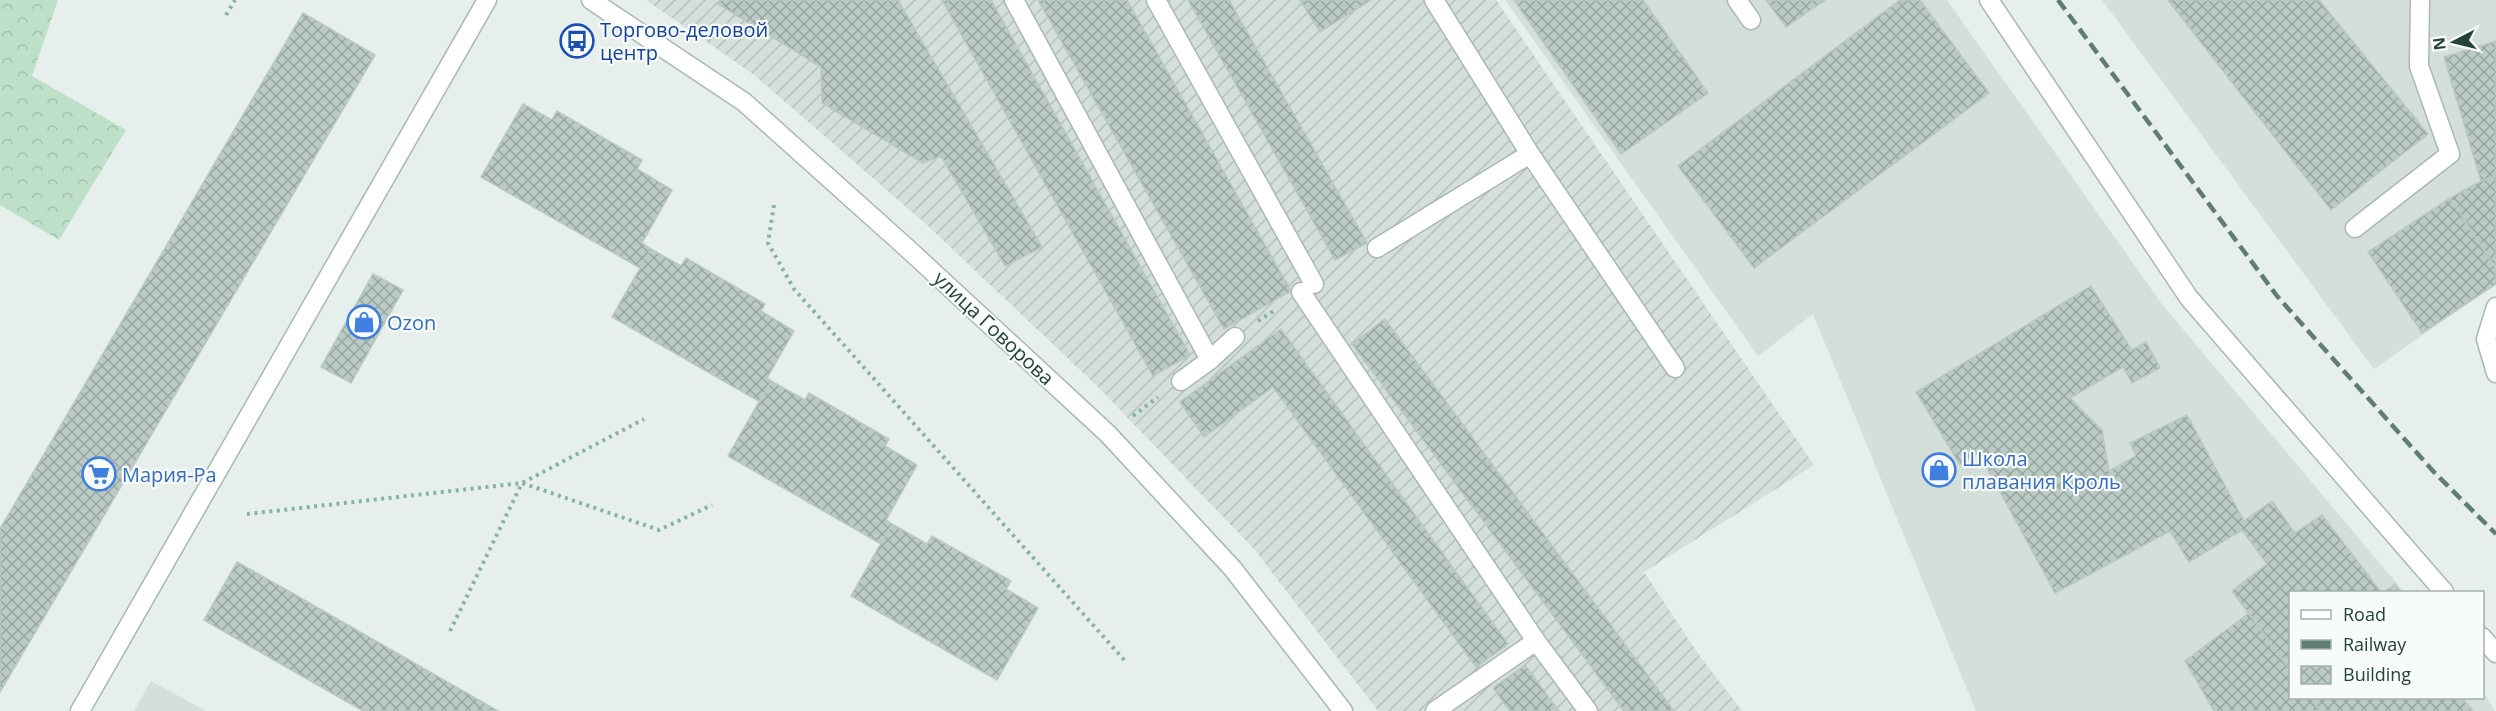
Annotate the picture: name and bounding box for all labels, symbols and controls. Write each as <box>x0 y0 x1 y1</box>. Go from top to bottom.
north arrow <box>2424 12 2484 72</box>
place label: Торгово-деловой центр <box>600 16 768 66</box>
bus stop icon: Торгово-деловой центр <box>559 23 595 59</box>
text: N <box>2427 36 2451 52</box>
street label: улица Говорова <box>928 265 1060 391</box>
shop icon: Ozon <box>346 304 382 340</box>
place label: Ozon <box>387 309 436 336</box>
place label: Школа плавания Кроль <box>1962 445 2121 495</box>
shop icon: Школа плавания Кроль <box>1921 452 1957 488</box>
supermarket icon: Мария-Ра <box>81 456 117 492</box>
place label: Мария-Ра <box>122 461 217 488</box>
legend <box>2289 591 2484 699</box>
text: Road <box>2343 602 2386 626</box>
text: Railway <box>2343 632 2407 656</box>
text: Building <box>2343 662 2411 686</box>

